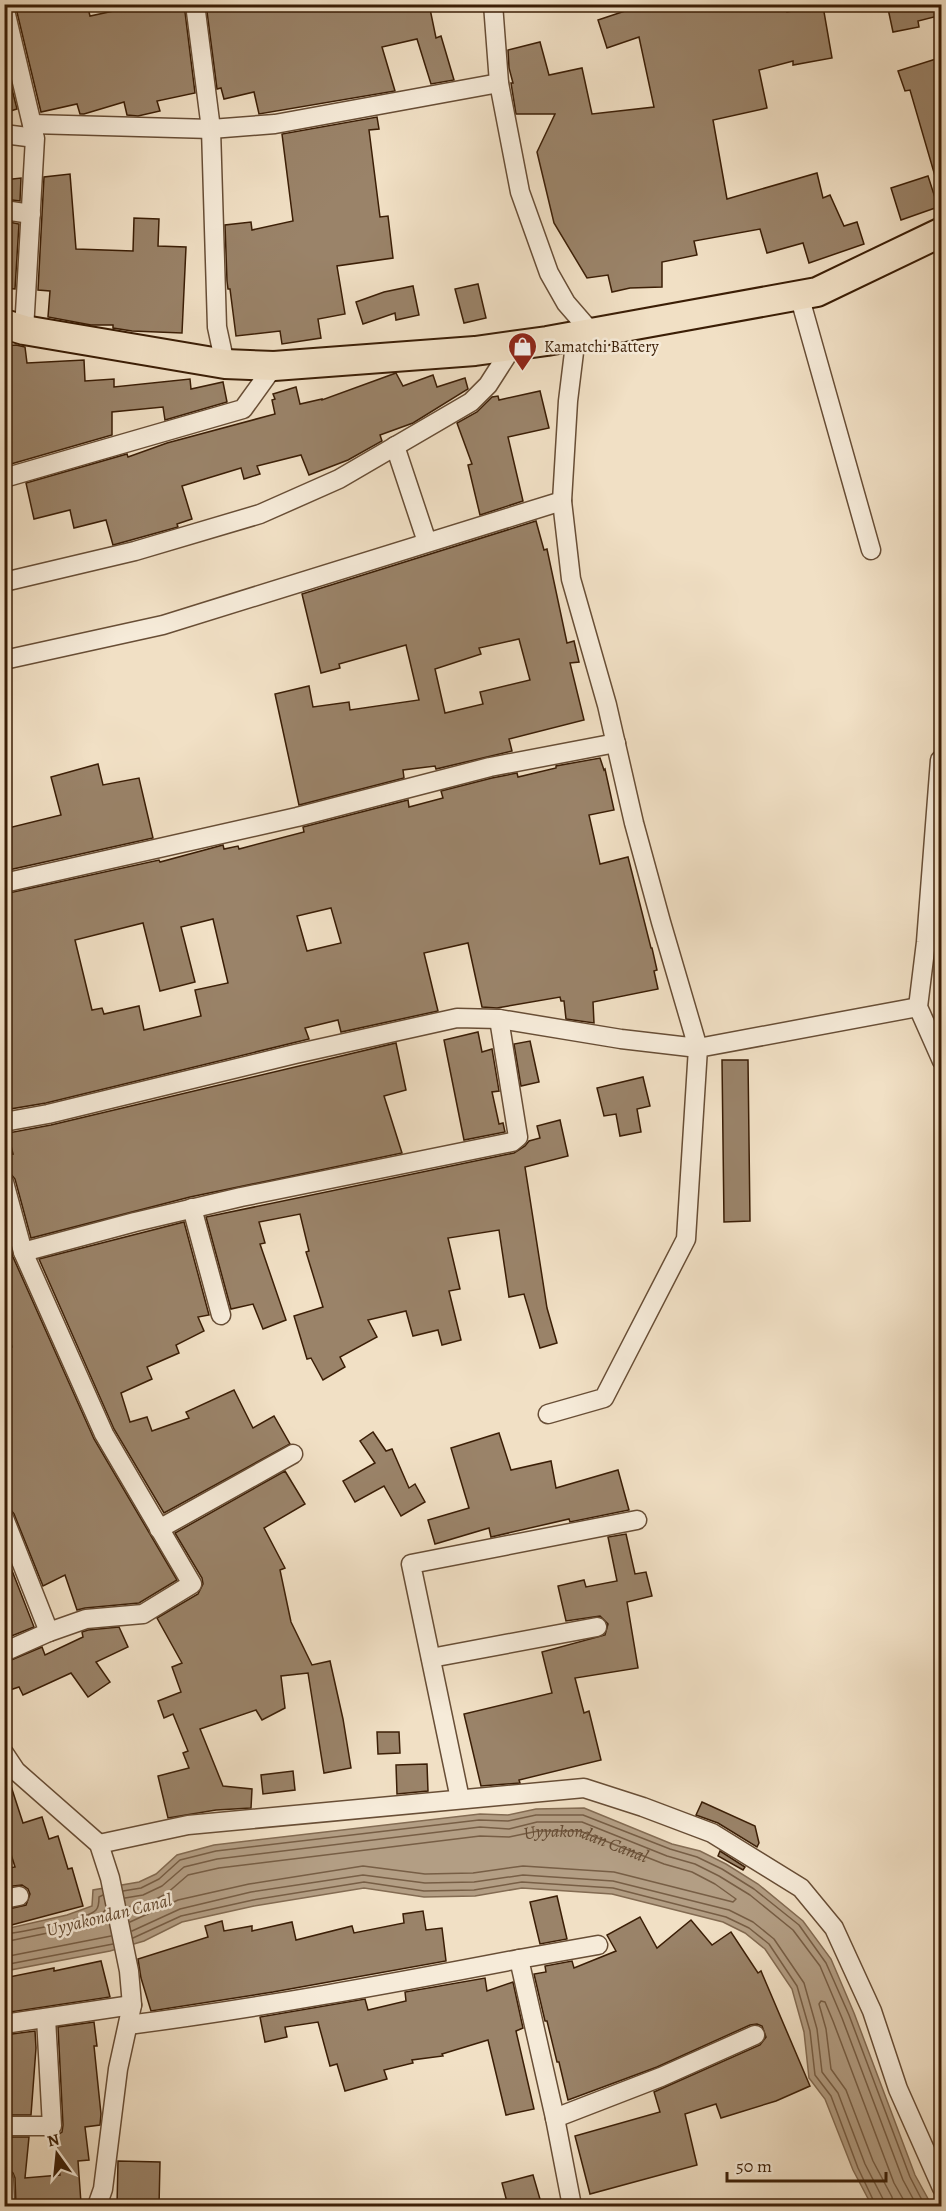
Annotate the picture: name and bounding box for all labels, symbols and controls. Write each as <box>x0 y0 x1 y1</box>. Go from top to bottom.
shop icon: Kamatchi Battery <box>507 330 539 372</box>
place label: Kamatchi Battery <box>544 336 660 358</box>
water label: Uyyakondan Canal <box>521 1819 652 1869</box>
water label: Uyyakondan Canal <box>44 1888 175 1942</box>
north arrow <box>27 2124 87 2184</box>
text: N <box>45 2128 62 2153</box>
scale bar <box>727 2145 886 2183</box>
text: 50 m <box>736 2154 772 2178</box>

